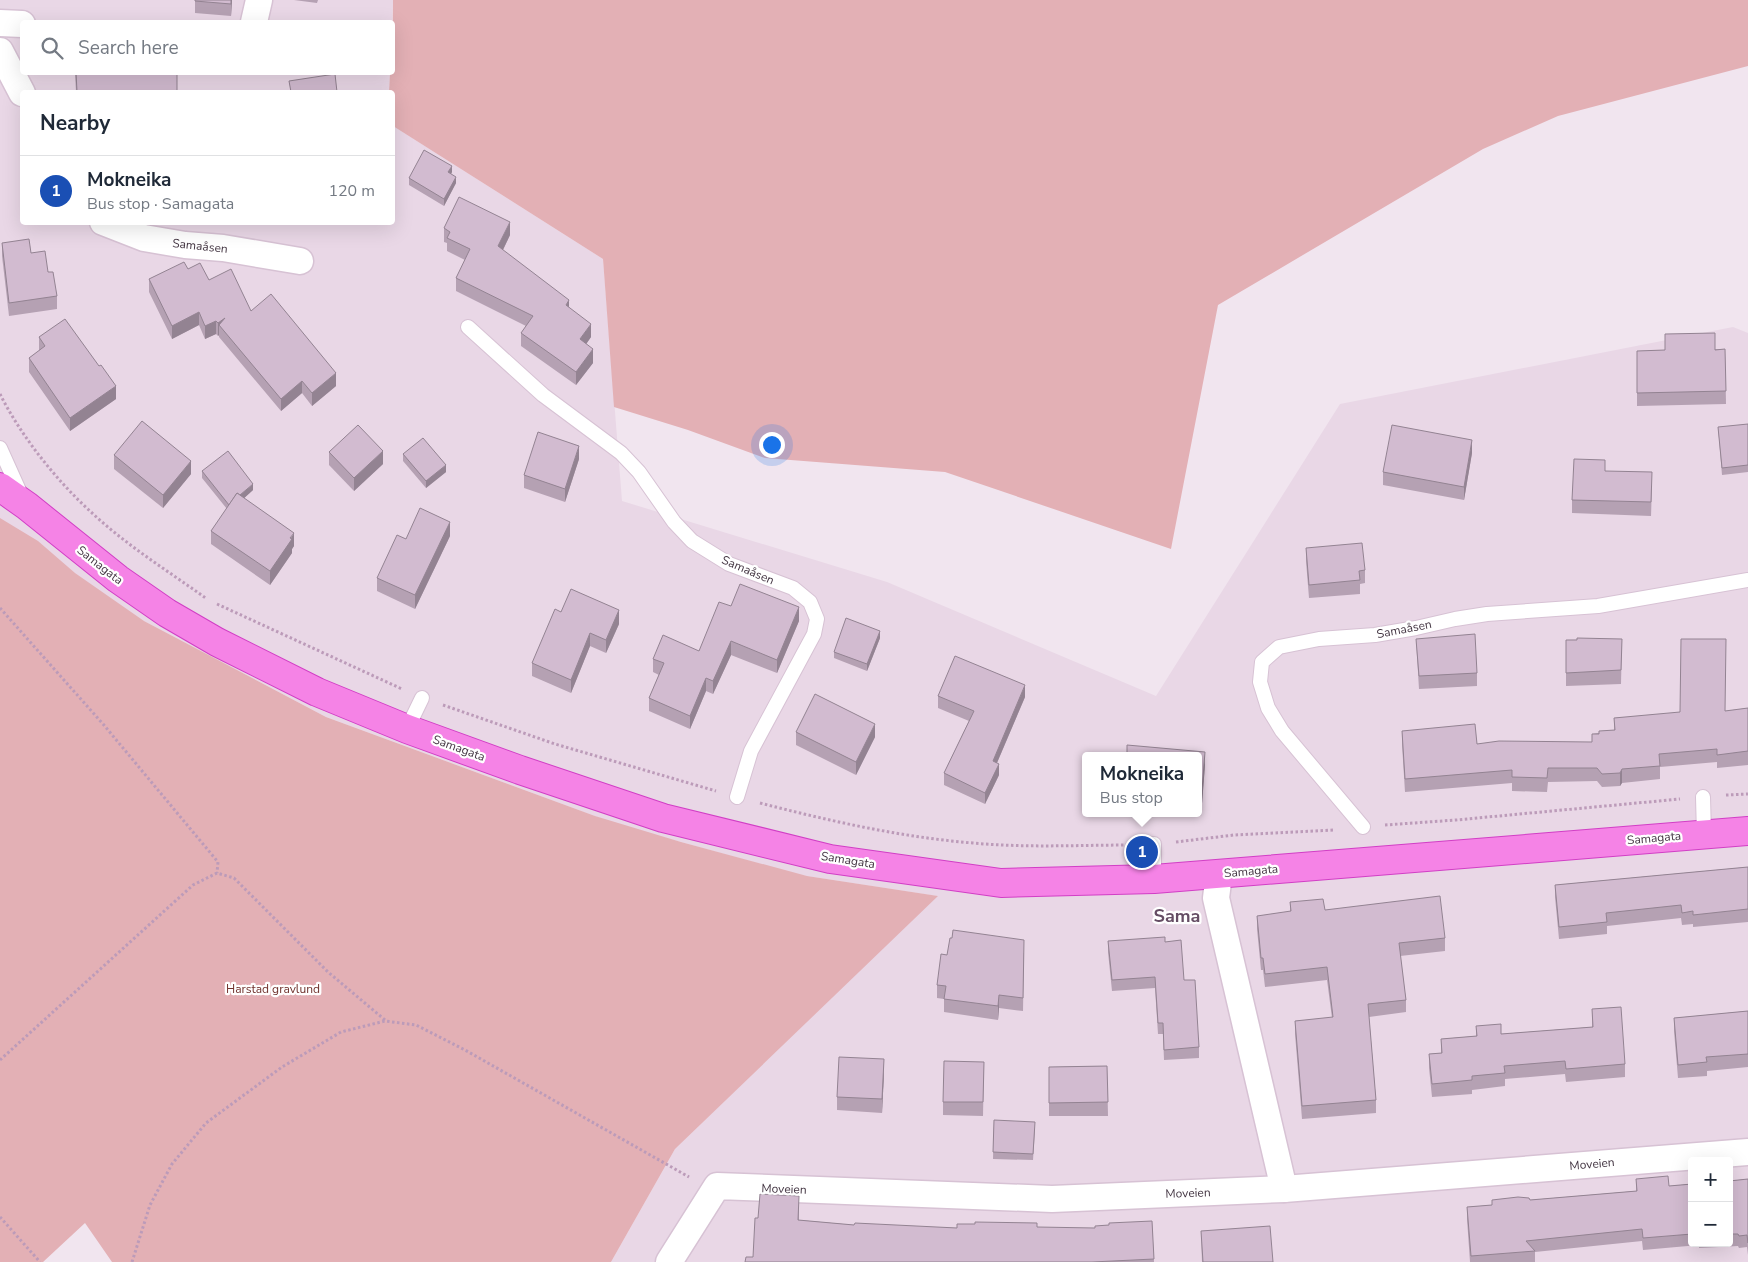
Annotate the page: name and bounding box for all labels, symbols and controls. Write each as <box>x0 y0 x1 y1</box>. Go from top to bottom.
search box <box>20 20 395 75</box>
icon: search <box>38 34 66 62</box>
text: Search here <box>78 35 179 61</box>
text: Nearby <box>40 109 110 137</box>
text: Mokneika <box>87 167 171 193</box>
text: 1 <box>51 180 61 202</box>
text: 120 m <box>328 180 375 202</box>
text: Bus stop · Samagata <box>87 193 234 215</box>
street label: Samaåsen <box>171 235 229 257</box>
your location <box>759 432 785 458</box>
street label: Samagata <box>74 542 126 588</box>
street label: Samaåsen <box>719 552 777 588</box>
street label: Samaåsen <box>1375 616 1433 642</box>
street label: Samagata <box>431 731 487 765</box>
popup <box>1082 752 1202 817</box>
text: Mokneika <box>1100 761 1184 787</box>
text: Bus stop <box>1100 787 1163 809</box>
street label: Samagata <box>1626 828 1682 848</box>
pin: 1 <box>1126 833 1158 871</box>
street label: Samagata <box>820 848 876 872</box>
street label: Samagata <box>1223 861 1279 881</box>
district label: Sama <box>1154 904 1200 928</box>
park label: Harstad gravlund <box>226 981 320 997</box>
street label: Moveien <box>1569 1154 1615 1174</box>
map controls <box>1688 1157 1733 1247</box>
button: + <box>1688 1157 1733 1202</box>
street label: Moveien <box>761 1180 807 1198</box>
street label: Moveien <box>1165 1184 1211 1202</box>
button: − <box>1688 1202 1733 1247</box>

